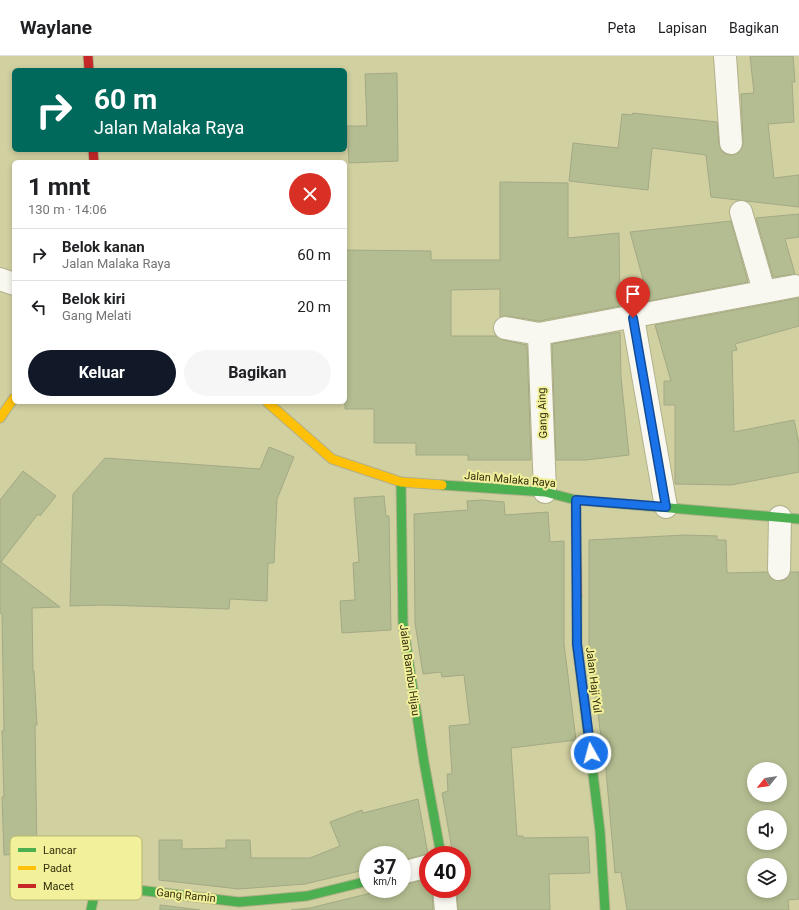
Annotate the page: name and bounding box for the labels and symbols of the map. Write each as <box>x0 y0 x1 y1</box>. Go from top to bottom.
pin <box>616 277 650 318</box>
street label: Gang Aing <box>535 387 550 438</box>
street label: Jalan Malaka Raya <box>464 469 556 490</box>
street label: Jalan Bambu Hijau <box>397 624 422 717</box>
street label: Jalan Haji Yul <box>583 646 604 714</box>
position arrow <box>570 732 612 774</box>
north arrow <box>747 762 787 802</box>
legend <box>10 836 142 900</box>
text: Lancar <box>43 844 77 857</box>
speed limit sign: 40 <box>419 846 471 898</box>
text: Padat <box>43 862 72 875</box>
text: Macet <box>43 880 74 893</box>
street label: Gang Ramin <box>156 886 216 905</box>

